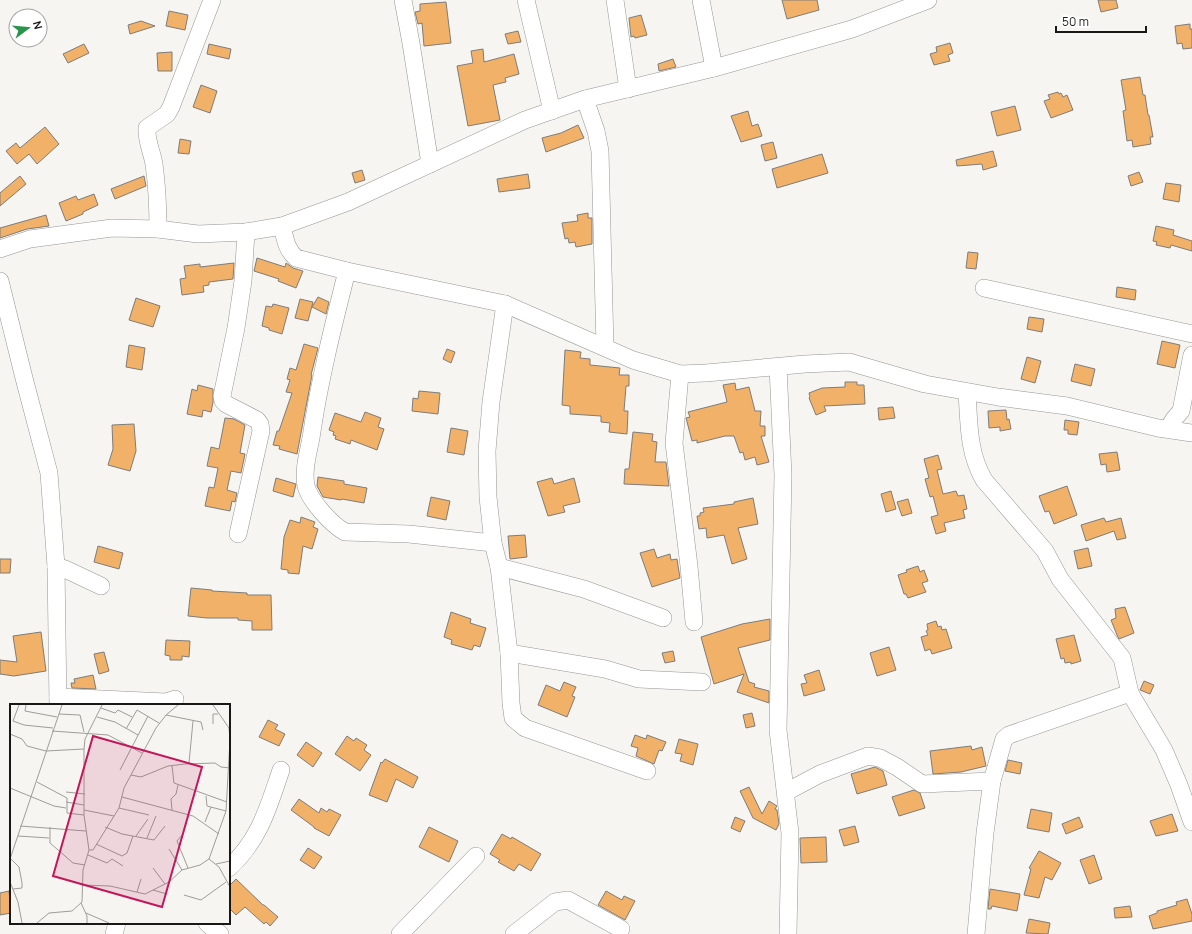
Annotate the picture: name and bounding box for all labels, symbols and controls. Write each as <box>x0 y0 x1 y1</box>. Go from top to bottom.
north arrow <box>8 8 48 48</box>
scale bar <box>1056 8 1146 34</box>
text: 50 m <box>1062 13 1089 30</box>
text: N <box>30 19 46 31</box>
inset map <box>10 704 230 924</box>

